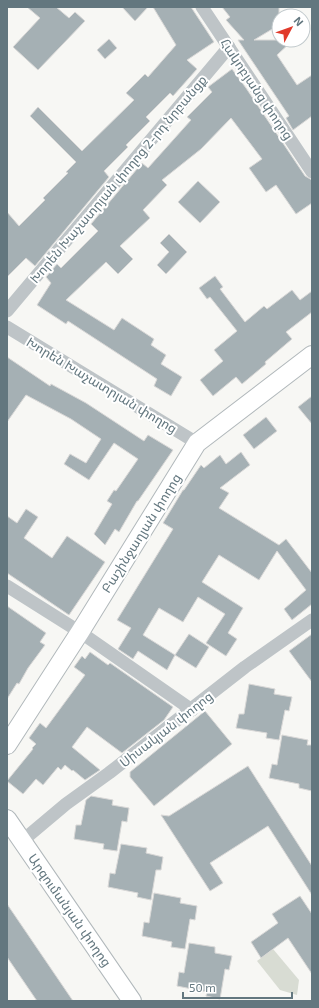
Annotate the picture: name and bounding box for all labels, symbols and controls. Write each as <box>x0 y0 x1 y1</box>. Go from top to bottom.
north arrow <box>271 8 311 48</box>
text: N <box>291 14 306 28</box>
street label: Հակոբյանց փողոց <box>217 35 297 143</box>
street label: Խորեն Խաչատրյան փողոց 2-րդ նրբանցք <box>26 72 210 286</box>
street label: Խորեն Խաչատրյան փողոց <box>24 334 180 436</box>
street label: Բաշինջաղյան փողոց <box>98 470 184 596</box>
street label: Սիսակյան փողոց <box>116 688 216 770</box>
street label: Արզումանյան փողոց <box>25 850 115 970</box>
scale bar <box>183 974 292 1000</box>
text: 50 m <box>189 980 216 994</box>

